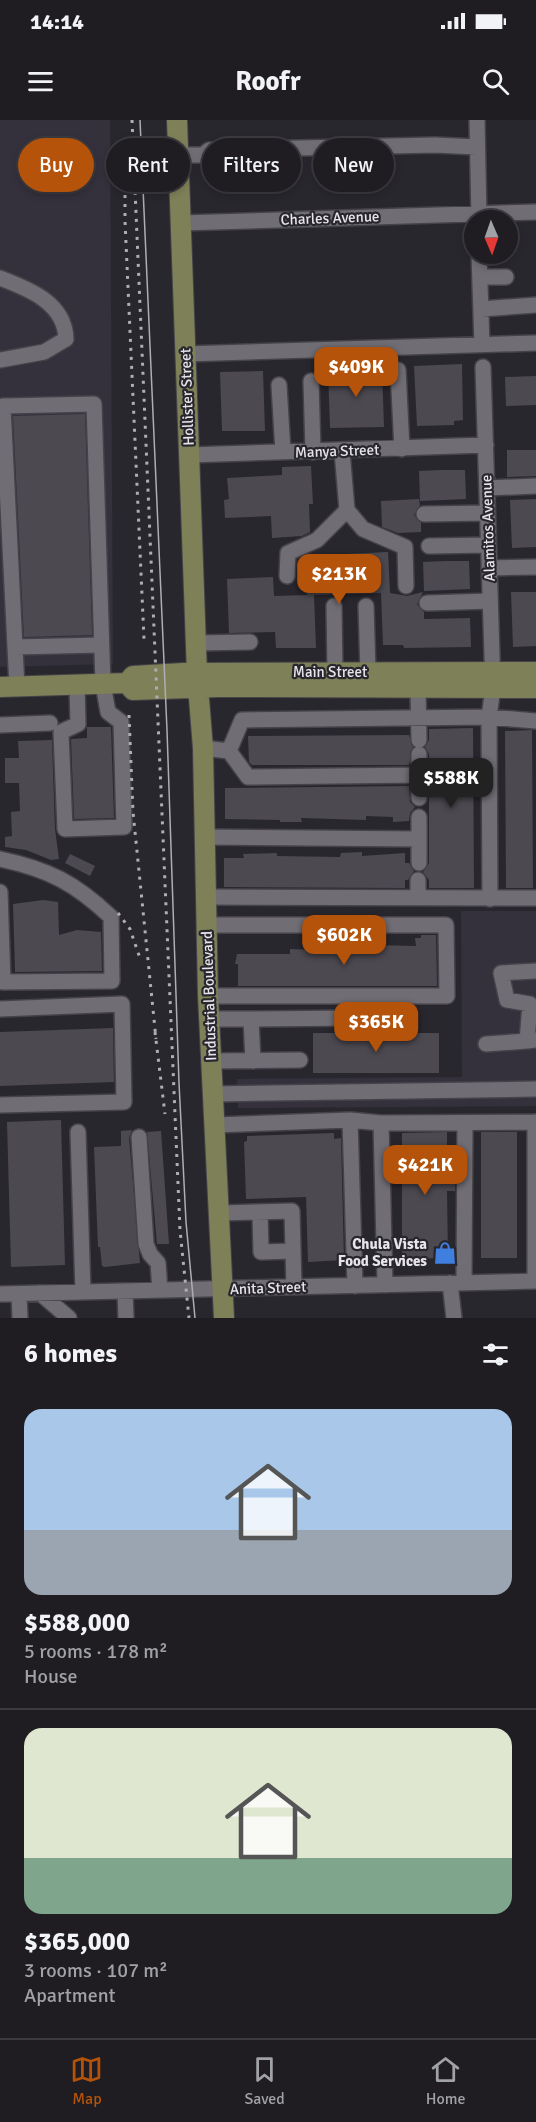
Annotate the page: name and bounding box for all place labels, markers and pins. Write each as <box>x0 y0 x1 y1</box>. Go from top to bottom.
pin: $409K <box>314 347 398 398</box>
pin: $213K <box>297 554 381 605</box>
pin: $588K <box>409 758 493 809</box>
pin: $602K <box>302 915 386 966</box>
pin: $365K <box>334 1002 418 1053</box>
pin: $421K <box>383 1145 467 1196</box>
place label: Chula Vista Food Services <box>338 1235 427 1270</box>
shop icon: Chula Vista Food Services <box>432 1240 458 1266</box>

